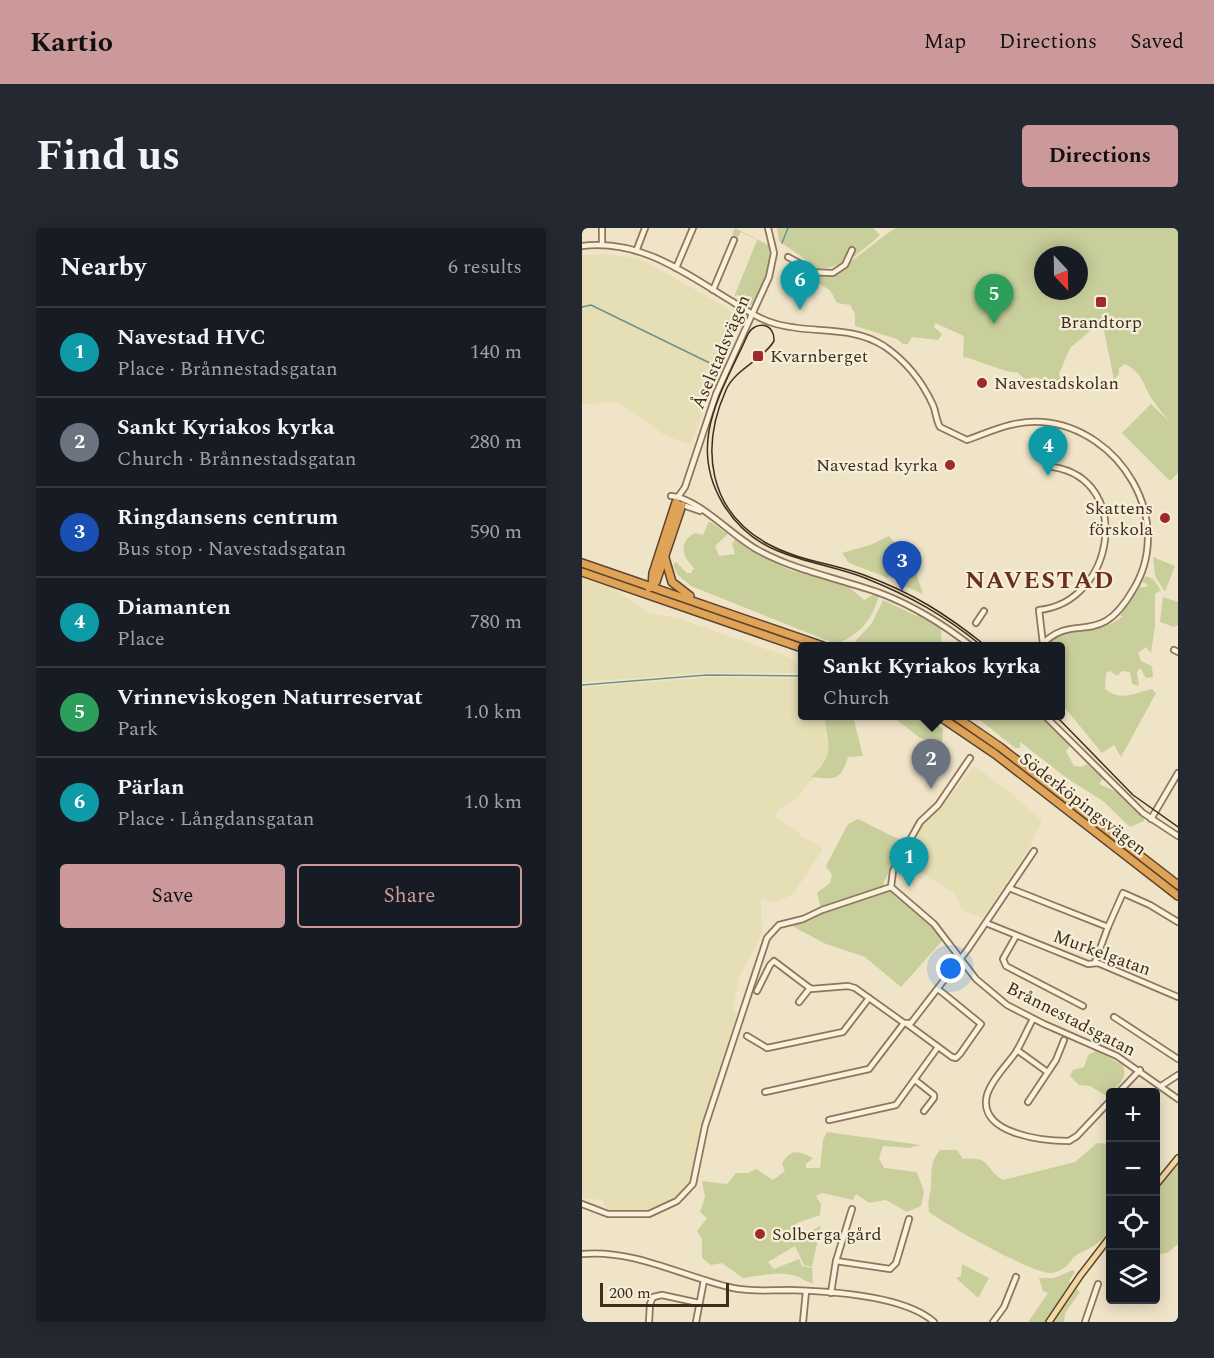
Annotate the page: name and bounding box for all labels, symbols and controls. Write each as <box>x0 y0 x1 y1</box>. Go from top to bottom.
text: Kartio <box>30 21 113 64</box>
text: Map <box>924 26 966 58</box>
text: Directions <box>999 26 1097 58</box>
text: Saved <box>1130 26 1184 58</box>
text: Find us <box>36 125 180 188</box>
button: Directions <box>1022 125 1178 187</box>
north arrow <box>1034 246 1088 300</box>
text: Nearby <box>60 247 146 287</box>
text: 6 results <box>448 252 522 282</box>
pin: 6 <box>780 260 820 310</box>
pin: 5 <box>974 274 1014 324</box>
street label: Åselstadsvägen <box>685 291 757 413</box>
marker: Brandtorp <box>1094 295 1108 309</box>
place label: Brandtorp <box>1060 309 1142 336</box>
text: Navestad HVC <box>117 321 266 354</box>
text: 1 <box>74 337 85 367</box>
text: 140 m <box>470 337 522 367</box>
place label: Kvarnberget <box>770 343 868 370</box>
marker: Kvarnberget <box>751 349 765 363</box>
text: Place · Brånnestadsgatan <box>117 354 338 384</box>
place label: Navestadskolan <box>994 370 1119 397</box>
marker: Navestadskolan <box>975 376 989 390</box>
text: Sankt Kyriakos kyrka <box>117 411 335 444</box>
pin: 4 <box>1028 426 1068 476</box>
text: 2 <box>74 427 85 457</box>
text: 280 m <box>470 427 522 457</box>
text: Church · Brånnestadsgatan <box>117 444 357 474</box>
place label: Navestad kyrka <box>816 452 938 479</box>
marker: Navestad kyrka <box>943 458 957 472</box>
place label: Skattens förskola <box>1085 495 1153 543</box>
text: Ringdansens centrum <box>117 501 338 534</box>
marker: Skattens förskola <box>1158 511 1172 525</box>
text: 3 <box>74 517 85 547</box>
text: 590 m <box>470 517 522 547</box>
text: Bus stop · Navestadsgatan <box>117 534 346 564</box>
pin: 3 <box>882 542 922 591</box>
district label: NAVESTAD <box>965 563 1115 599</box>
text: Diamanten <box>117 591 231 624</box>
text: 4 <box>74 607 85 637</box>
text: 780 m <box>470 607 522 637</box>
text: Place <box>117 624 165 654</box>
popup <box>798 642 1065 720</box>
text: Sankt Kyriakos kyrka <box>823 650 1040 683</box>
text: Vrinneviskogen Naturreservat <box>117 681 423 714</box>
text: Church <box>823 683 889 713</box>
text: 5 <box>74 697 85 727</box>
text: 1.0 km <box>464 697 522 727</box>
text: Park <box>117 714 158 744</box>
pin: 2 <box>912 740 950 789</box>
street label: Söderköpingsvägen <box>1014 746 1152 862</box>
text: Pärlan <box>117 771 185 804</box>
text: 6 <box>74 787 85 817</box>
text: 1.0 km <box>464 787 522 817</box>
text: Place · Långdansgatan <box>117 804 314 834</box>
pin: 1 <box>890 838 928 887</box>
button: Save <box>60 864 285 928</box>
button: Share <box>297 864 522 928</box>
street label: Murkelgatan <box>1049 923 1155 983</box>
your location <box>936 954 965 983</box>
street label: Brånnestadsgatan <box>1002 975 1140 1063</box>
map controls <box>1106 1088 1160 1304</box>
button: + <box>1106 1088 1160 1142</box>
button: − <box>1106 1142 1160 1196</box>
button: locate <box>1106 1196 1160 1250</box>
place label: Solberga gård <box>772 1221 882 1248</box>
marker: Solberga gård <box>753 1227 767 1241</box>
button: layers <box>1106 1250 1160 1304</box>
scale bar <box>600 1280 729 1308</box>
text: 200 m <box>609 1281 651 1305</box>

